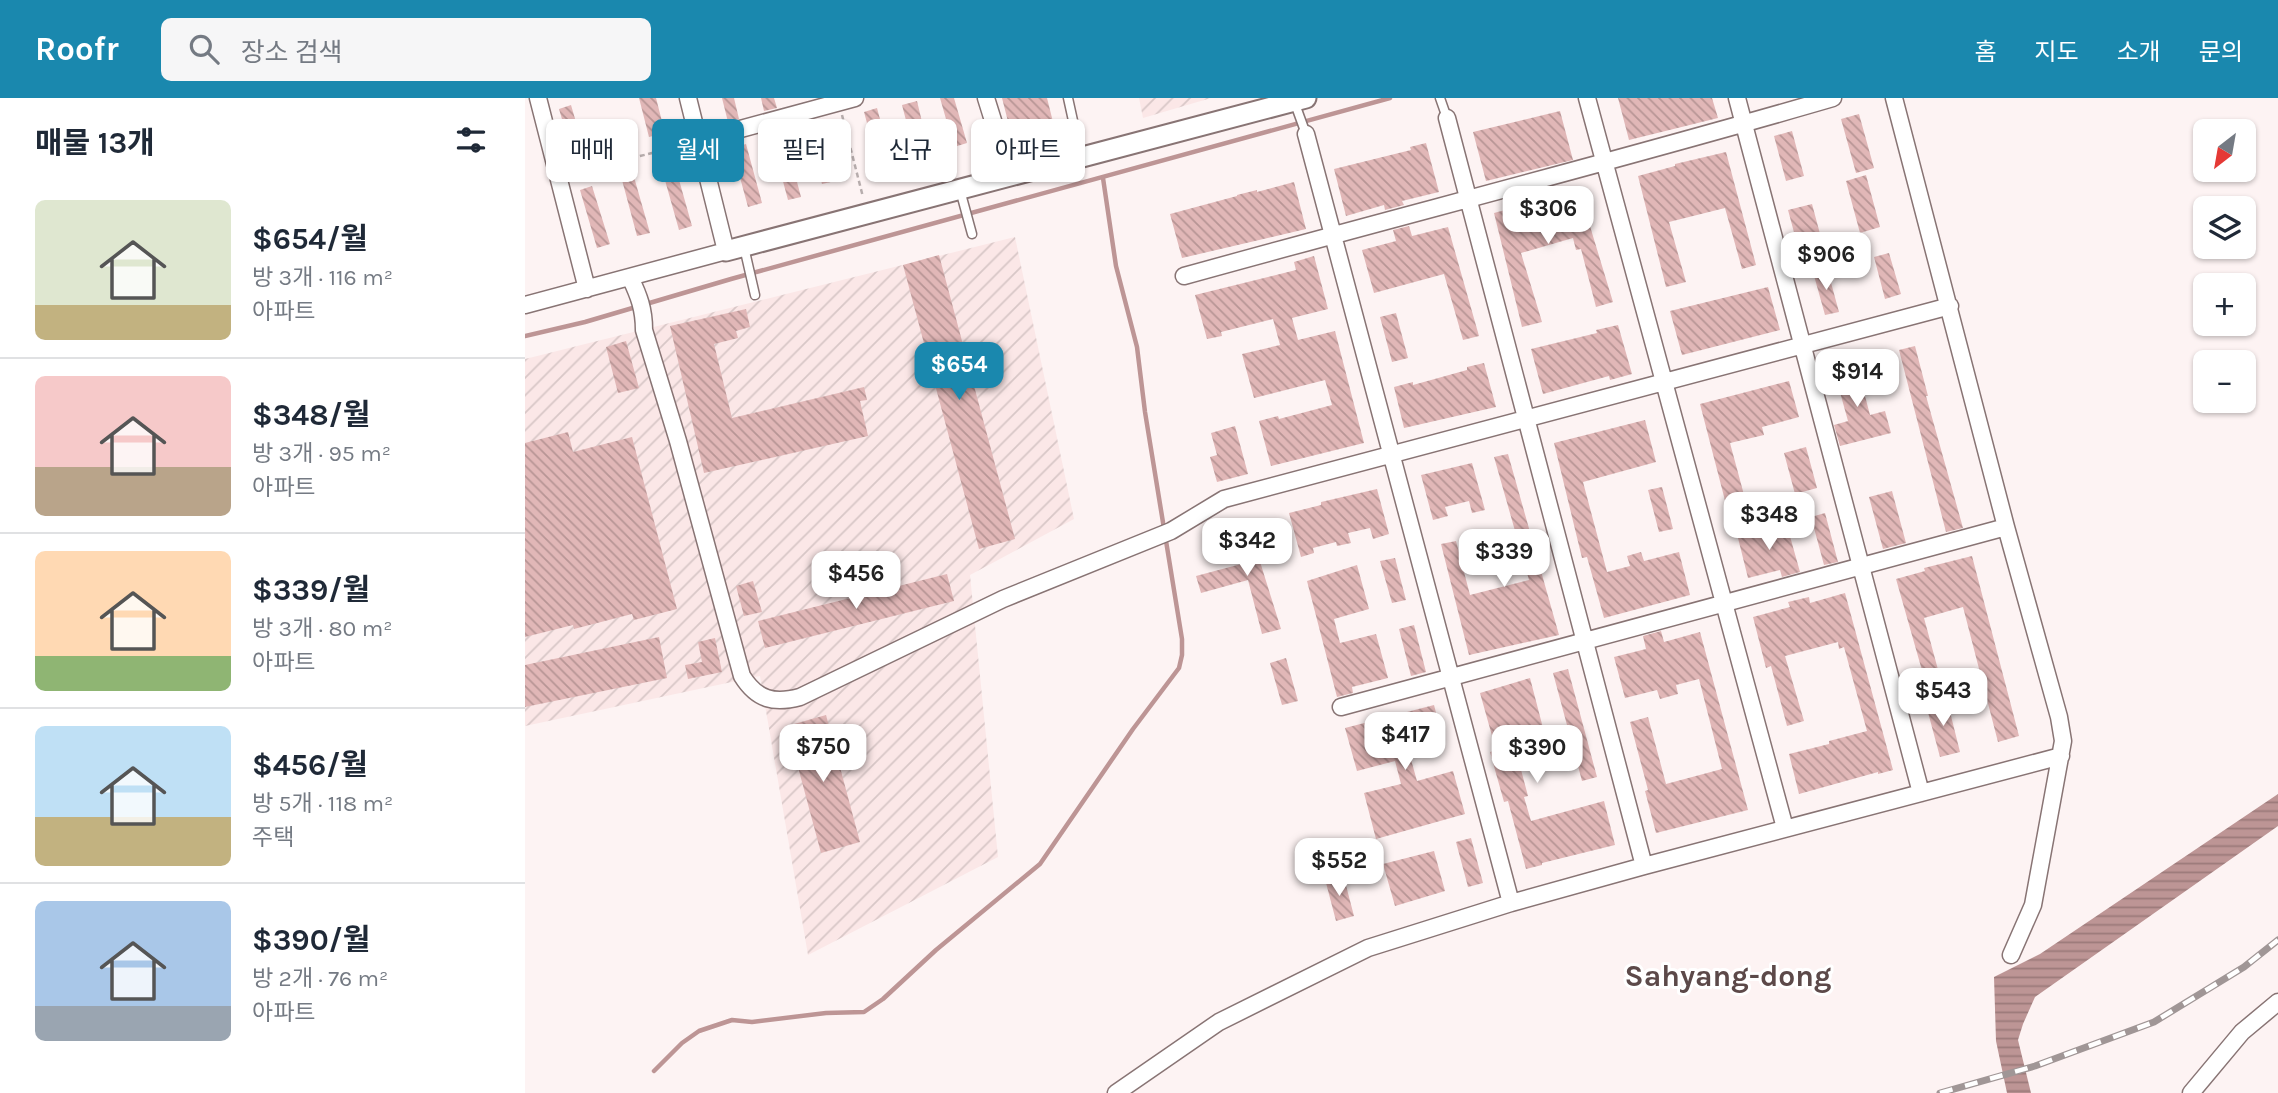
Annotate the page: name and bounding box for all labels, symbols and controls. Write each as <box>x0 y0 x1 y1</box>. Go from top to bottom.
search box <box>161 18 651 81</box>
text: Roofr <box>35 30 119 68</box>
icon: search <box>185 30 223 68</box>
text: 장소 검색 <box>241 37 343 68</box>
text: 홈 <box>1974 38 1996 66</box>
text: 지도 <box>2034 38 2079 66</box>
text: 소개 <box>2117 38 2161 66</box>
text: 문의 <box>2199 38 2243 66</box>
chip: 매매 <box>546 119 638 182</box>
chip: 월세 <box>652 119 744 182</box>
chip: 필터 <box>758 119 851 182</box>
chip: 신규 <box>865 119 957 182</box>
chip: 아파트 <box>971 119 1085 182</box>
north arrow <box>2193 119 2256 182</box>
map controls <box>2193 119 2256 413</box>
icon: filters <box>452 121 490 159</box>
text: 매물 13개 <box>35 125 155 161</box>
pin: $306 <box>1507 186 1589 246</box>
text: $306 <box>1519 195 1577 222</box>
button: layers <box>2193 196 2256 259</box>
text: $654/월 <box>252 221 368 257</box>
icon: home <box>91 228 175 312</box>
pin: $906 <box>1785 232 1867 292</box>
text: $906 <box>1797 241 1855 268</box>
text: 방 3개 · 116 m² <box>252 264 393 291</box>
button: + <box>2193 273 2256 336</box>
text: 아파트 <box>252 298 315 325</box>
pin: $654 <box>918 342 1000 402</box>
pin: $914 <box>1816 350 1898 409</box>
button: − <box>2193 350 2256 413</box>
text: $654 <box>931 351 987 378</box>
text: $914 <box>1831 358 1883 385</box>
text: $348/월 <box>252 397 370 433</box>
icon: home <box>91 404 175 488</box>
text: 방 3개 · 95 m² <box>252 440 391 467</box>
text: 아파트 <box>252 474 315 501</box>
pin: $348 <box>1728 492 1810 552</box>
text: $348 <box>1740 501 1798 528</box>
pin: $342 <box>1206 518 1288 578</box>
text: $342 <box>1218 527 1276 554</box>
pin: $339 <box>1463 530 1545 589</box>
text: $339 <box>1475 538 1533 565</box>
pin: $456 <box>815 552 897 611</box>
text: $456 <box>828 560 884 587</box>
text: $339/월 <box>252 572 370 608</box>
icon: home <box>91 579 175 663</box>
text: 방 3개 · 80 m² <box>252 615 392 642</box>
text: 아파트 <box>252 649 315 676</box>
pin: $543 <box>1902 668 1984 728</box>
text: $543 <box>1914 677 1972 704</box>
pin: $417 <box>1364 712 1446 772</box>
text: $417 <box>1380 721 1430 748</box>
pin: $750 <box>782 724 864 784</box>
pin: $390 <box>1496 726 1578 785</box>
text: $750 <box>795 733 851 760</box>
text: $390 <box>1508 734 1566 761</box>
text: $456/월 <box>252 747 368 783</box>
icon: home <box>91 754 175 838</box>
text: 방 5개 · 118 m² <box>252 790 393 817</box>
text: 주택 <box>252 824 294 851</box>
pin: $552 <box>1298 838 1380 898</box>
text: $552 <box>1311 847 1367 874</box>
text: $390/월 <box>252 922 370 958</box>
icon: home <box>91 929 175 1013</box>
district label: Sahyang-dong <box>1625 958 1831 994</box>
text: 방 2개 · 76 m² <box>252 965 388 992</box>
text: 아파트 <box>252 999 315 1026</box>

